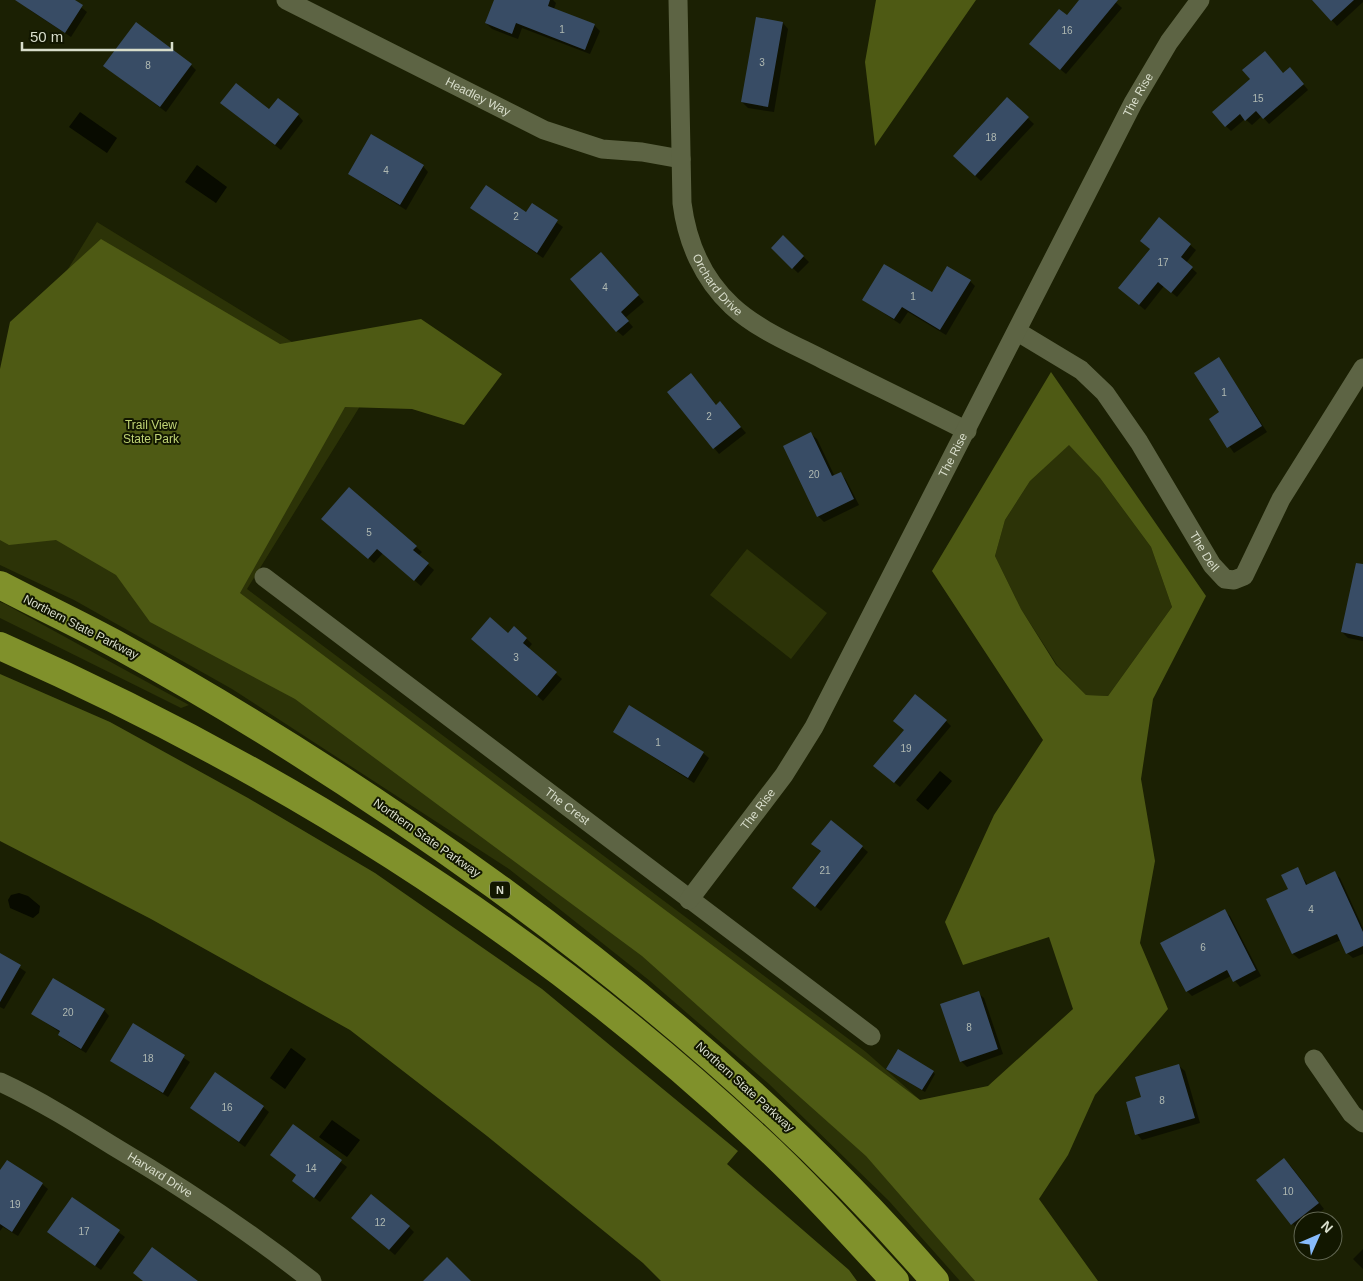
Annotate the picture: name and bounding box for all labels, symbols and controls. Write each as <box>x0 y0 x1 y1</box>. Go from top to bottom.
scale bar <box>22 20 172 52</box>
house number: 1 <box>559 24 565 35</box>
house number: 16 <box>1061 25 1073 36</box>
text: 50 m <box>30 28 63 45</box>
house number: 3 <box>759 57 765 68</box>
house number: 8 <box>145 60 151 71</box>
street label: The Rise <box>1120 70 1156 119</box>
street label: Headley Way <box>443 75 513 119</box>
house number: 15 <box>1252 93 1264 104</box>
house number: 18 <box>985 132 997 143</box>
house number: 4 <box>383 165 389 176</box>
house number: 2 <box>513 211 519 222</box>
street label: Orchard Drive <box>690 252 745 319</box>
house number: 17 <box>1157 257 1169 268</box>
house number: 4 <box>602 282 608 293</box>
house number: 1 <box>910 291 916 302</box>
house number: 1 <box>1221 387 1227 398</box>
house number: 2 <box>706 411 712 422</box>
park label: Trail View State Park <box>123 418 180 446</box>
street label: The Rise <box>936 430 970 480</box>
house number: 20 <box>808 469 820 480</box>
house number: 5 <box>366 527 372 538</box>
street label: The Dell <box>1187 529 1222 575</box>
street label: Northern State Parkway <box>21 592 141 662</box>
house number: 3 <box>513 652 519 663</box>
house number: 1 <box>655 737 661 748</box>
house number: 19 <box>900 743 912 754</box>
street label: The Crest <box>542 785 593 828</box>
street label: The Rise <box>738 786 778 833</box>
street label: Northern State Parkway <box>371 796 483 880</box>
house number: 21 <box>819 865 831 876</box>
road number: N <box>490 882 510 898</box>
house number: 4 <box>1308 904 1314 915</box>
house number: 6 <box>1200 942 1206 953</box>
house number: 20 <box>62 1007 74 1018</box>
house number: 8 <box>966 1022 972 1033</box>
street label: Northern State Parkway <box>693 1039 797 1135</box>
house number: 18 <box>142 1053 154 1064</box>
house number: 8 <box>1159 1095 1165 1106</box>
house number: 16 <box>221 1102 233 1113</box>
street label: Harvard Drive <box>125 1149 195 1201</box>
house number: 14 <box>305 1163 317 1174</box>
house number: 10 <box>1282 1186 1294 1197</box>
house number: 19 <box>9 1199 21 1210</box>
north arrow <box>1293 1211 1343 1261</box>
house number: 12 <box>374 1217 386 1228</box>
text: N <box>1318 1218 1336 1236</box>
house number: 17 <box>78 1226 90 1237</box>

